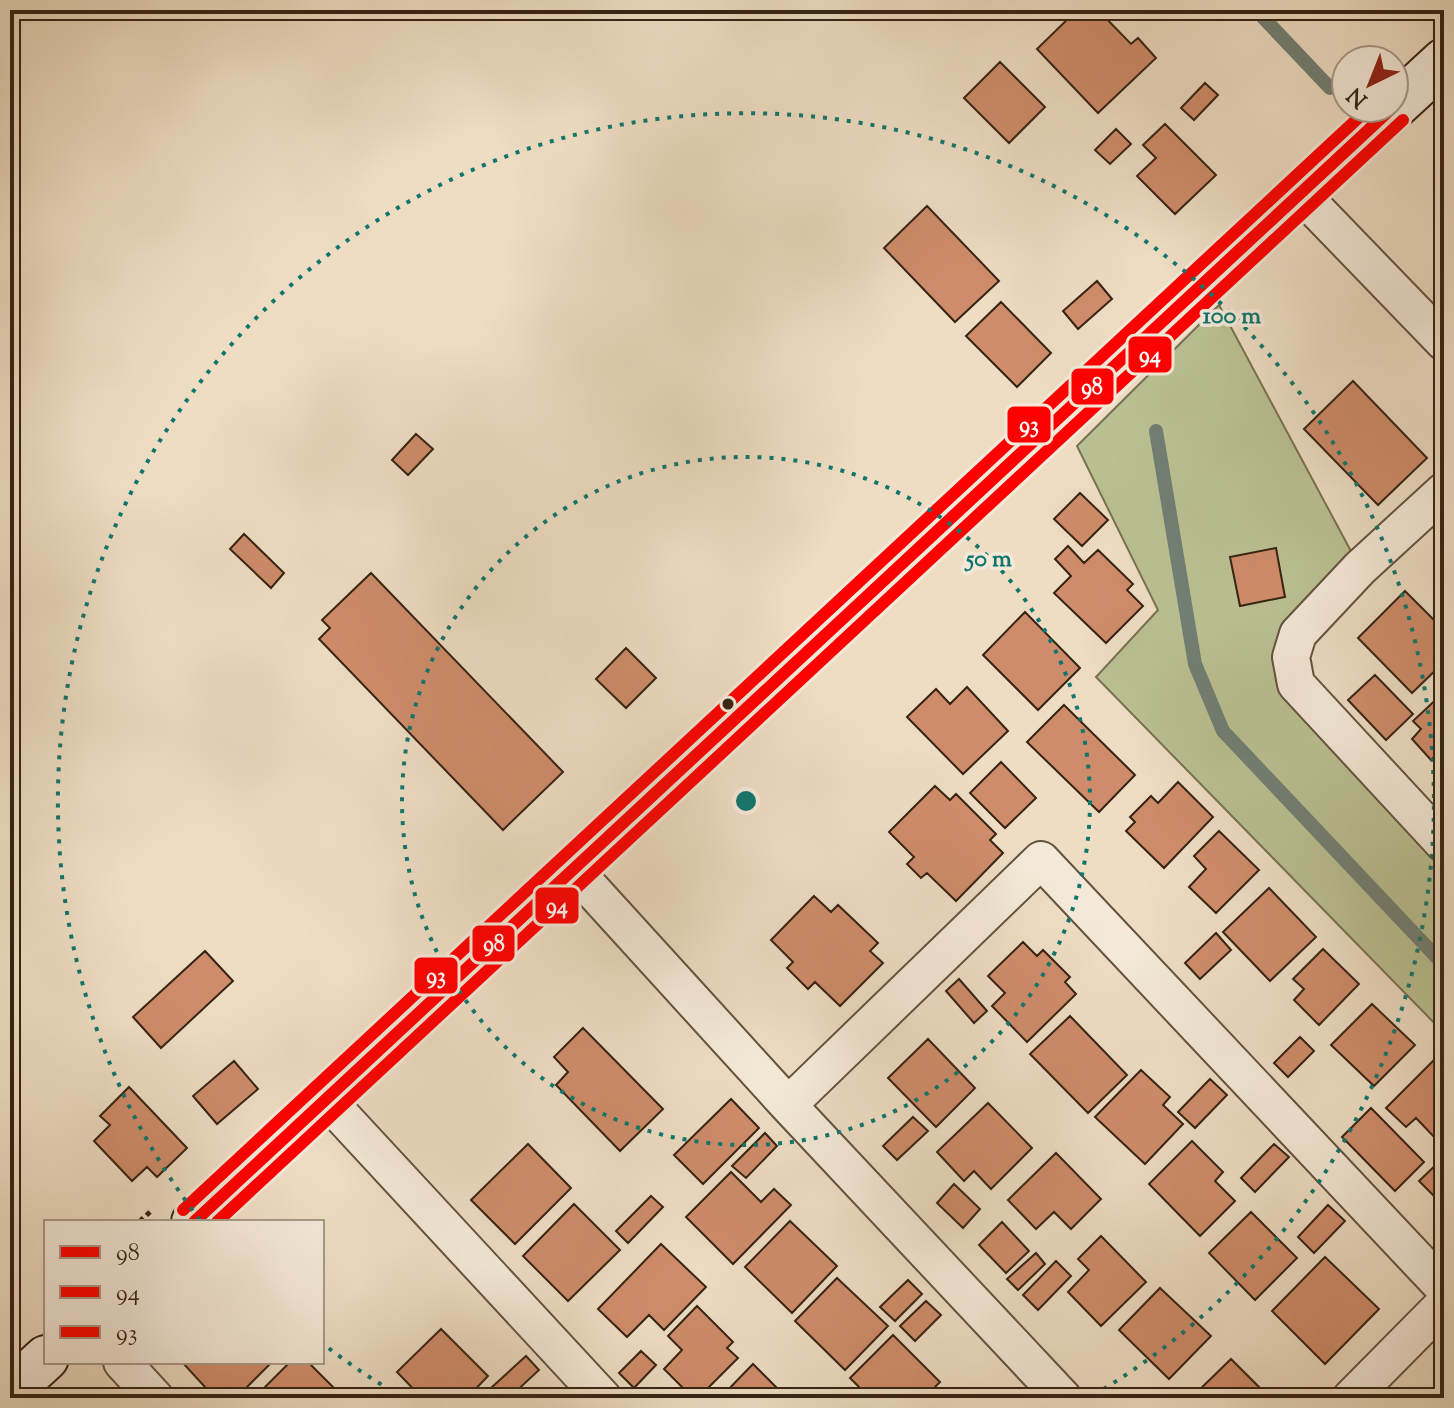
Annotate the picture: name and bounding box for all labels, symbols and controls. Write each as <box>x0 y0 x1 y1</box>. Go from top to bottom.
north arrow <box>1330 44 1410 124</box>
text: N <box>1341 78 1376 114</box>
text: 100 m <box>1203 300 1261 334</box>
line badge: 94 <box>1127 335 1173 374</box>
text: 94 <box>1139 341 1161 373</box>
line badge: 98 <box>1070 367 1115 406</box>
text: 98 <box>1081 373 1103 405</box>
line badge: 93 <box>1006 405 1052 444</box>
text: 93 <box>1019 411 1039 443</box>
text: 50 m <box>964 543 1012 577</box>
unlabelled marker <box>720 696 736 712</box>
centre of rings <box>732 787 760 815</box>
line badge: 94 <box>534 886 580 925</box>
text: 94 <box>546 892 568 924</box>
line badge: 98 <box>471 924 516 963</box>
text: 98 <box>483 930 505 962</box>
line badge: 93 <box>413 956 459 995</box>
text: 93 <box>426 962 446 994</box>
legend <box>44 1220 324 1364</box>
text: 98 <box>116 1237 140 1271</box>
text: 94 <box>116 1277 140 1311</box>
text: 93 <box>116 1317 137 1351</box>

